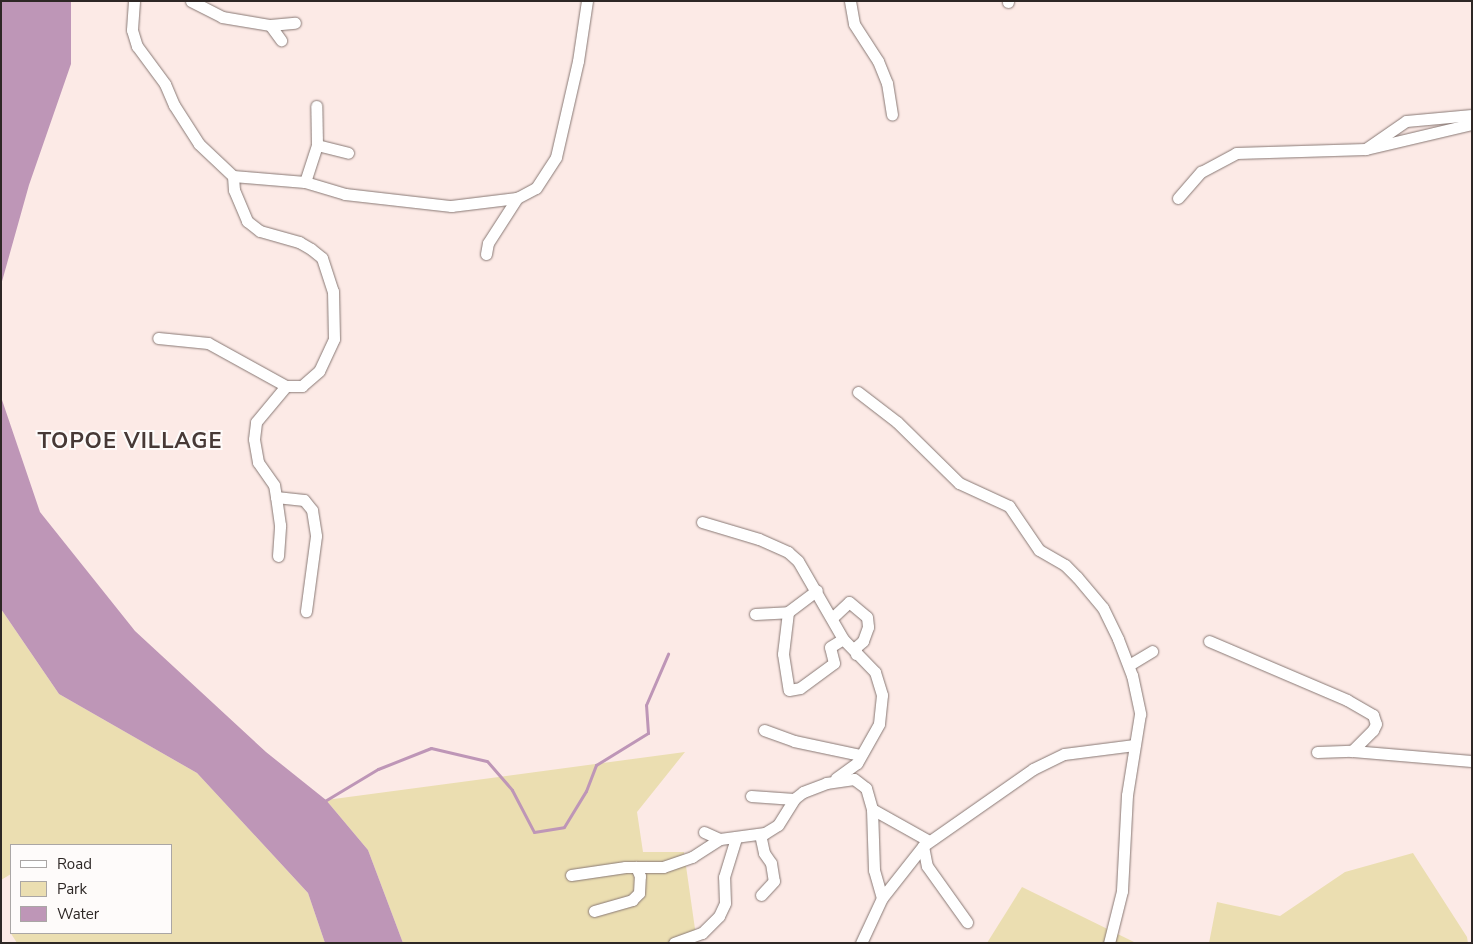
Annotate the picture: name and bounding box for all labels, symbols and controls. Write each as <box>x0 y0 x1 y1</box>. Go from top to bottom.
district label: TOPOE VILLAGE <box>36 429 224 455</box>
legend <box>10 844 172 934</box>
text: Road <box>57 854 92 874</box>
text: Park <box>57 879 87 899</box>
text: Water <box>57 904 99 924</box>

